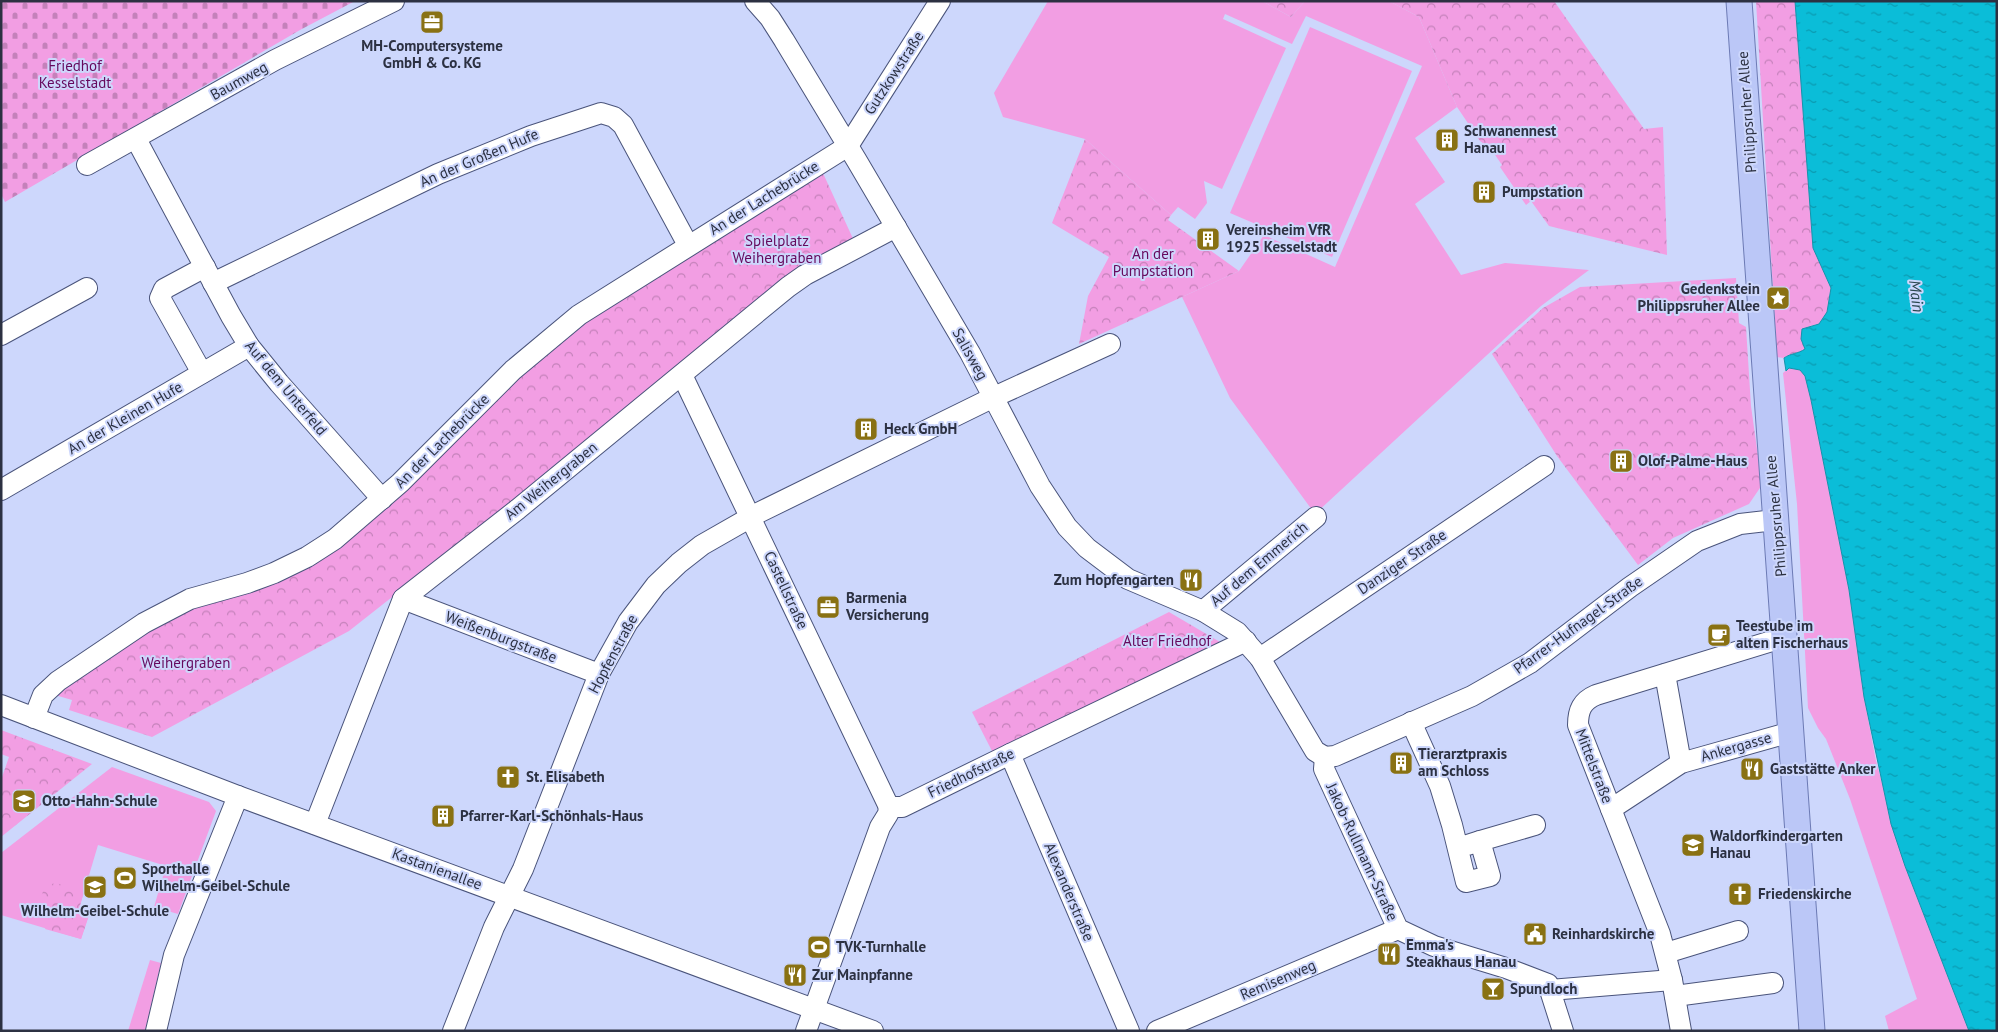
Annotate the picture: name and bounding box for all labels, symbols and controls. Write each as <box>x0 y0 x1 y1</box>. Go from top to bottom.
office icon: MH-Computersysteme GmbH & Co. KG <box>419 9 445 35</box>
street label: Gutzkowstraße <box>860 28 928 118</box>
place label: MH-Computersysteme GmbH & Co. KG <box>361 36 503 72</box>
street label: Philippsruher Allee <box>1733 51 1760 173</box>
park label: Friedhof Kesselstadt <box>39 56 111 92</box>
street label: Baumweg <box>207 57 271 104</box>
place label: Schwanennest Hanau <box>1464 121 1557 157</box>
street label: An der Großen Hufe <box>417 124 541 191</box>
building icon: Schwanennest Hanau <box>1434 127 1460 153</box>
street label: An der Lachebrücke <box>705 156 822 239</box>
building icon: Pumpstation <box>1471 179 1497 205</box>
place label: Pumpstation <box>1502 182 1583 201</box>
place label: Vereinsheim VfR 1925 Kesselstadt <box>1225 220 1338 256</box>
building icon: Vereinsheim VfR 1925 Kesselstadt <box>1195 226 1221 252</box>
park label: Spielplatz Weihergraben <box>733 231 821 267</box>
park label: An der Pumpstation <box>1113 244 1193 280</box>
place label: Gedenkstein Philippsruher Allee <box>1638 279 1760 315</box>
water label: Main <box>1905 279 1929 313</box>
place icon: Gedenkstein Philippsruher Allee <box>1765 285 1791 311</box>
street label: Salisweg <box>948 324 992 383</box>
street label: Auf dem Unterfeld <box>241 336 332 439</box>
street label: An der Kleinen Hufe <box>64 377 186 458</box>
street label: An der Lachebrücke <box>390 389 493 492</box>
building icon: Heck GmbH <box>853 416 879 442</box>
place label: Heck GmbH <box>884 419 957 438</box>
street label: Am Weihergraben <box>501 437 601 524</box>
building icon: Olof-Palme-Haus <box>1608 448 1634 474</box>
place label: Olof-Palme-Haus <box>1638 451 1747 470</box>
street label: Philippsruher Allee <box>1761 455 1790 578</box>
street label: Auf dem Emmerich <box>1206 517 1311 610</box>
street label: Danziger Straße <box>1354 525 1450 598</box>
street label: Castellstraße <box>760 548 813 632</box>
restaurant icon: Zum Hopfengarten <box>1178 567 1204 593</box>
place label: Zum Hopfengarten <box>1054 570 1174 589</box>
street label: Pfarrer-Hufnagel-Straße <box>1509 571 1646 678</box>
place label: Barmenia Versicherung <box>845 588 929 624</box>
office icon: Barmenia Versicherung <box>815 594 841 620</box>
street label: Weißenburgstraße <box>443 607 560 667</box>
street label: Hopfenstraße <box>584 611 641 697</box>
place label: Teestube im alten Fischerhaus <box>1736 616 1848 652</box>
cafe icon: Teestube im alten Fischerhaus <box>1706 622 1732 648</box>
park label: Alter Friedhof <box>1123 631 1212 650</box>
park label: Weihergraben <box>142 653 230 672</box>
street label: Mittelstraße <box>1572 726 1617 806</box>
street label: Ankergasse <box>1698 727 1773 766</box>
street label: Friedhofstraße <box>924 743 1017 802</box>
place label: Tierarztpraxis am Schloss <box>1418 744 1507 780</box>
building icon: Tierarztpraxis am Schloss <box>1388 750 1414 776</box>
restaurant icon: Gaststätte Anker <box>1739 756 1765 782</box>
place label: Gaststätte Anker <box>1770 759 1876 778</box>
church icon: St. Elisabeth <box>495 764 521 790</box>
place label: St. Elisabeth <box>526 767 605 786</box>
street label: Jakob-Rullmann-Straße <box>1322 779 1403 924</box>
school or university icon: Otto-Hahn-Schule <box>11 788 37 814</box>
place label: Otto-Hahn-Schule <box>42 791 158 810</box>
building icon: Pfarrer-Karl-Schönhals-Haus <box>430 803 456 829</box>
place label: Pfarrer-Karl-Schönhals-Haus <box>460 806 643 825</box>
place label: Waldorfkindergarten Hanau <box>1710 826 1843 862</box>
school or university icon: Waldorfkindergarten Hanau <box>1680 832 1706 858</box>
street label: Alexanderstraße <box>1040 840 1099 944</box>
street label: Kastanienallee <box>390 843 485 894</box>
place label: Sporthalle Wilhelm-Geibel-Schule <box>142 859 290 895</box>
sports icon: Sporthalle Wilhelm-Geibel-Schule <box>112 865 138 891</box>
school or university icon: Wilhelm-Geibel-Schule <box>82 874 108 900</box>
church icon: Friedenskirche <box>1727 881 1753 907</box>
place label: Friedenskirche <box>1758 884 1852 903</box>
place label: Wilhelm-Geibel-Schule <box>21 901 169 920</box>
public building icon: Reinhardskirche <box>1522 921 1548 947</box>
place label: Reinhardskirche <box>1552 924 1655 943</box>
sports icon: TVK-Turnhalle <box>806 934 832 960</box>
place label: Emma's Steakhaus Hanau <box>1406 935 1516 971</box>
place label: TVK-Turnhalle <box>836 937 926 956</box>
restaurant icon: Emma's Steakhaus Hanau <box>1376 941 1402 967</box>
street label: Remisenweg <box>1237 955 1319 1004</box>
restaurant icon: Zur Mainpfanne <box>782 962 808 988</box>
place label: Zur Mainpfanne <box>812 965 913 984</box>
bar icon: Spundloch <box>1480 976 1506 1002</box>
place label: Spundloch <box>1510 979 1578 998</box>

